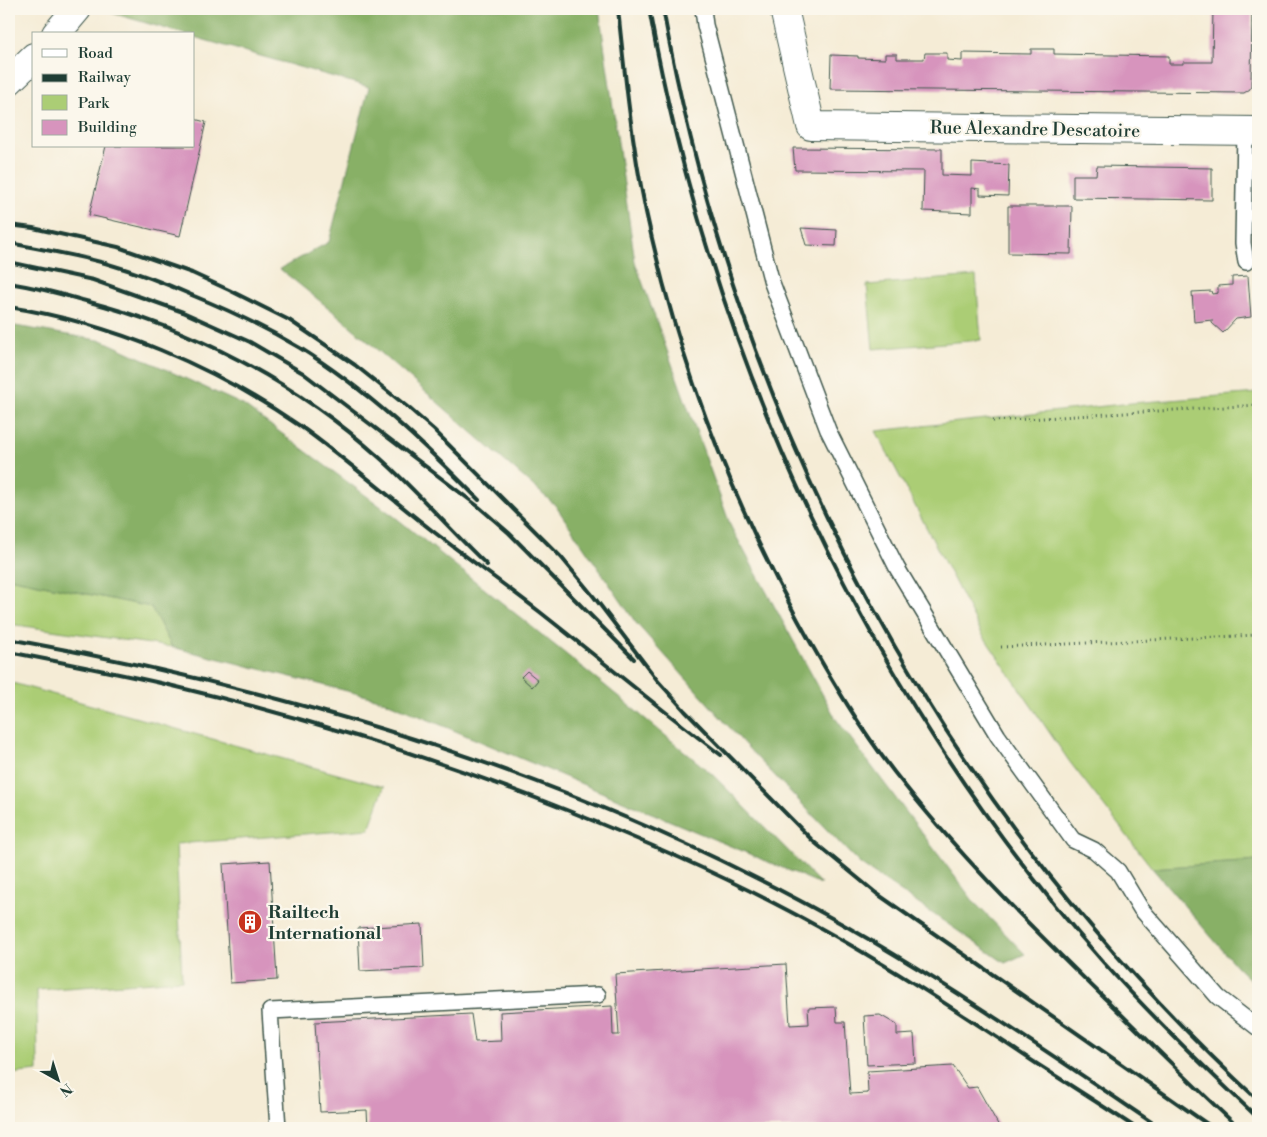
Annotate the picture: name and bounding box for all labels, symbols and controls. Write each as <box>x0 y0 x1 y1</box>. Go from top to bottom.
legend <box>32 32 195 148</box>
text: Road <box>78 44 113 63</box>
text: Railway <box>78 68 132 87</box>
text: Park <box>78 94 110 113</box>
street label: Rue Alexandre Descatoire <box>930 116 1140 143</box>
text: Building <box>77 118 137 137</box>
place label: Railtech International <box>268 901 381 945</box>
building icon: Railtech International <box>237 909 263 935</box>
north arrow <box>32 1054 82 1104</box>
text: N <box>56 1079 76 1100</box>

